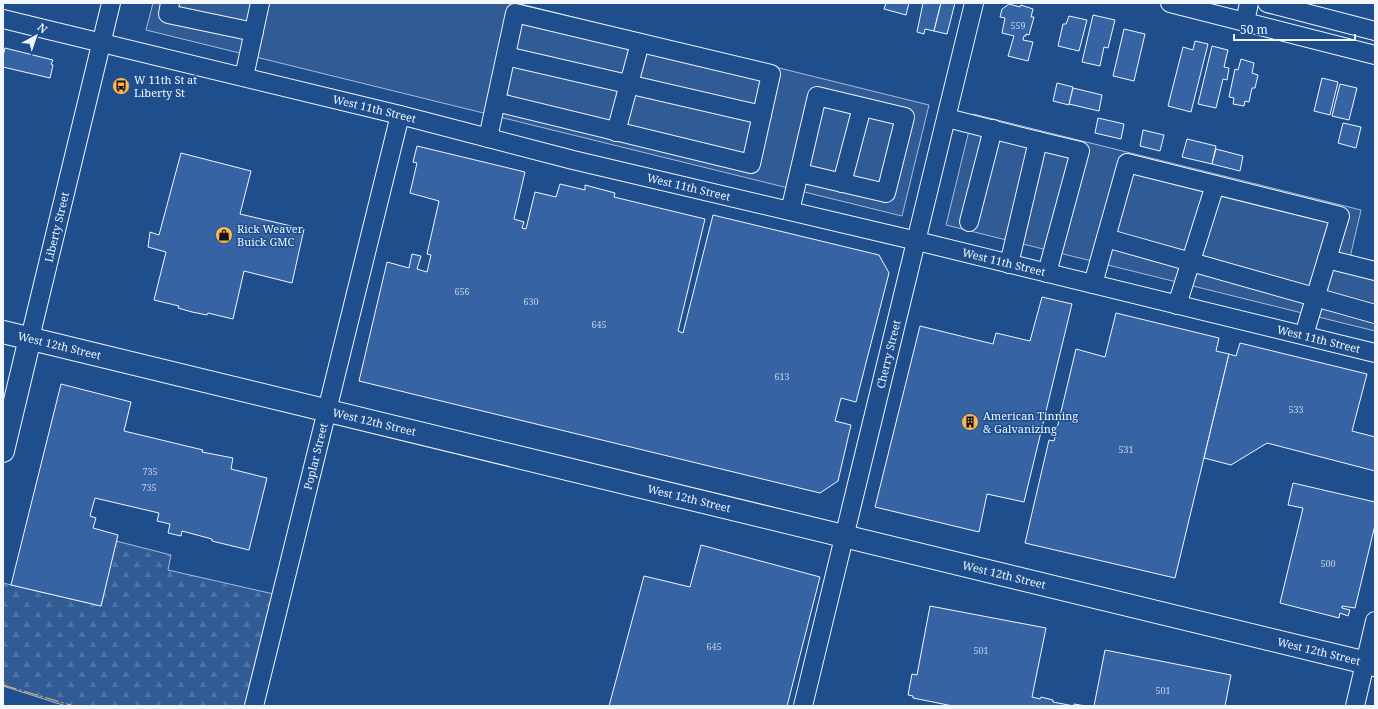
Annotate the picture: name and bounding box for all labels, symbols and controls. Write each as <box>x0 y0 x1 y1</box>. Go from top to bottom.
north arrow <box>16 16 56 56</box>
scale bar <box>1234 16 1355 42</box>
text: N <box>35 19 51 37</box>
house number: 559 <box>1010 19 1026 32</box>
text: 50 m <box>1240 21 1268 38</box>
place label: W 11th St at Liberty St <box>134 72 197 100</box>
bus stop icon: W 11th St at Liberty St <box>111 76 131 96</box>
street label: West 11th Street <box>331 91 418 126</box>
street label: West 11th Street <box>646 170 732 204</box>
street label: Liberty Street <box>41 190 72 264</box>
place label: Rick Weaver Buick GMC <box>237 221 304 249</box>
shop icon: Rick Weaver Buick GMC <box>214 225 234 245</box>
street label: West 11th Street <box>961 244 1047 279</box>
house number: 656 <box>454 285 470 298</box>
house number: 630 <box>523 295 539 308</box>
house number: 645 <box>591 318 607 331</box>
street label: Cherry Street <box>873 318 904 390</box>
street label: West 11th Street <box>1276 321 1362 356</box>
street label: West 12th Street <box>16 328 103 363</box>
house number: 613 <box>774 370 790 383</box>
house number: 533 <box>1288 403 1304 416</box>
street label: West 12th Street <box>331 404 418 439</box>
place label: American Tinning & Galvanizing <box>983 408 1078 436</box>
building icon: American Tinning & Galvanizing <box>960 412 980 432</box>
street label: Poplar Street <box>300 421 331 491</box>
house number: 531 <box>1118 443 1134 456</box>
house number: 735 <box>142 465 158 478</box>
house number: 735 <box>141 481 157 494</box>
street label: West 12th Street <box>646 481 733 515</box>
street label: West 12th Street <box>961 557 1047 592</box>
house number: 500 <box>1320 557 1336 570</box>
street label: West 12th Street <box>1276 634 1362 668</box>
house number: 645 <box>706 640 722 653</box>
house number: 501 <box>973 644 989 657</box>
house number: 501 <box>1155 684 1171 697</box>

